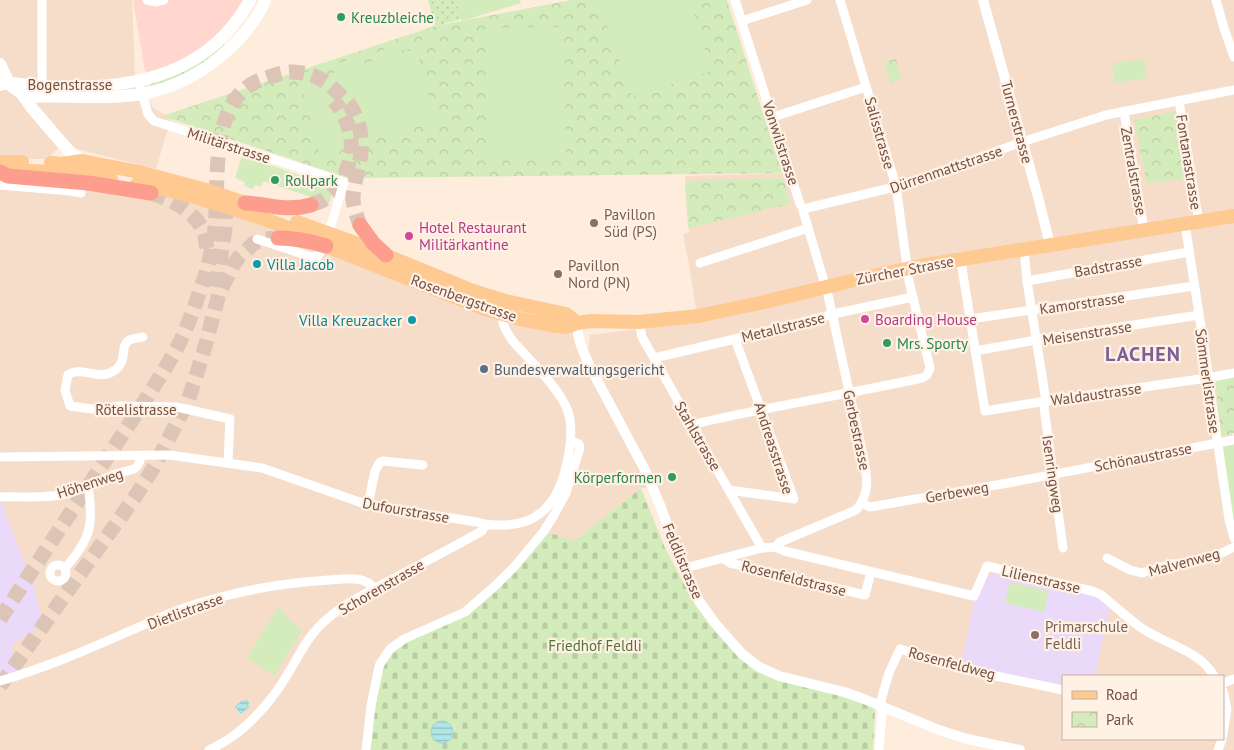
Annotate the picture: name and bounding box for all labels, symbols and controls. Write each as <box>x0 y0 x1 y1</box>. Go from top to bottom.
place label: Kreuzbleiche <box>351 8 434 27</box>
marker: Kreuzbleiche <box>335 11 347 23</box>
street label: Bogenstrasse <box>28 75 112 94</box>
street label: Turnerstrasse <box>997 78 1037 166</box>
street label: Salisstrasse <box>861 95 899 171</box>
street label: Vonwilstrasse <box>758 97 804 188</box>
street label: Fontanastrasse <box>1172 113 1206 211</box>
street label: Militärstrasse <box>185 123 273 167</box>
street label: Zentralstrasse <box>1117 125 1151 217</box>
street label: Dürrenmattstrasse <box>887 141 1005 197</box>
place label: Rollpark <box>285 171 339 190</box>
marker: Rollpark <box>269 174 281 186</box>
place label: Pavillon Süd (PS) <box>604 205 657 241</box>
marker: Pavillon Süd (PS) <box>588 217 600 229</box>
place label: Hotel Restaurant Militärkantine <box>419 218 527 254</box>
marker: Hotel Restaurant Militärkantine <box>403 230 415 242</box>
street label: Zürcher Strasse <box>855 251 955 289</box>
street label: Badstrasse <box>1073 251 1143 281</box>
place label: Villa Jacob <box>266 255 334 274</box>
place label: Pavillon Nord (PN) <box>568 256 630 292</box>
marker: Villa Jacob <box>251 258 263 270</box>
marker: Pavillon Nord (PN) <box>552 268 564 280</box>
street label: Rosenbergstrasse <box>408 270 520 326</box>
street label: Kamorstrasse <box>1038 288 1126 318</box>
street label: Metallstrasse <box>739 308 827 346</box>
place label: Boarding House <box>875 310 977 329</box>
place label: Villa Kreuzacker <box>298 311 402 330</box>
marker: Boarding House <box>859 313 871 325</box>
marker: Villa Kreuzacker <box>406 314 418 326</box>
street label: Meisenstrasse <box>1041 317 1133 349</box>
street label: Sömmerlistrasse <box>1191 327 1225 435</box>
place label: Mrs. Sporty <box>897 334 968 353</box>
marker: Mrs. Sporty <box>881 337 893 349</box>
district label: LACHEN <box>1105 341 1181 367</box>
place label: Bundesverwaltungsgericht <box>494 360 664 379</box>
marker: Bundesverwaltungsgericht <box>478 363 490 375</box>
street label: Waldaustrasse <box>1049 378 1143 410</box>
street label: Gerbestrasse <box>839 388 875 472</box>
street label: Stahlstrasse <box>670 398 726 474</box>
street label: Rötelistrasse <box>95 400 177 419</box>
street label: Andreasstrasse <box>750 400 798 496</box>
street label: Isenringweg <box>1038 434 1068 514</box>
street label: Schönaustrasse <box>1093 438 1193 476</box>
street label: Höhenweg <box>54 463 126 503</box>
place label: Körperformen <box>574 468 662 487</box>
marker: Körperformen <box>666 471 678 483</box>
street label: Gerbeweg <box>924 477 990 507</box>
street label: Dufourstrasse <box>361 493 451 527</box>
street label: Feldlistrasse <box>659 520 707 602</box>
street label: Malvenweg <box>1146 543 1222 581</box>
street label: Schorenstrasse <box>335 555 427 619</box>
street label: Rosenfeldstrasse <box>740 556 848 600</box>
street label: Lilienstrasse <box>1000 561 1082 597</box>
street label: Dietlistrasse <box>145 589 225 633</box>
place label: Primarschule Feldli <box>1045 617 1128 653</box>
marker: Primarschule Feldli <box>1029 629 1041 641</box>
park label: Friedhof Feldli <box>548 636 642 655</box>
street label: Rosenfeldweg <box>906 642 998 684</box>
legend <box>1062 675 1224 740</box>
text: Road <box>1106 685 1138 704</box>
text: Park <box>1106 710 1134 729</box>

